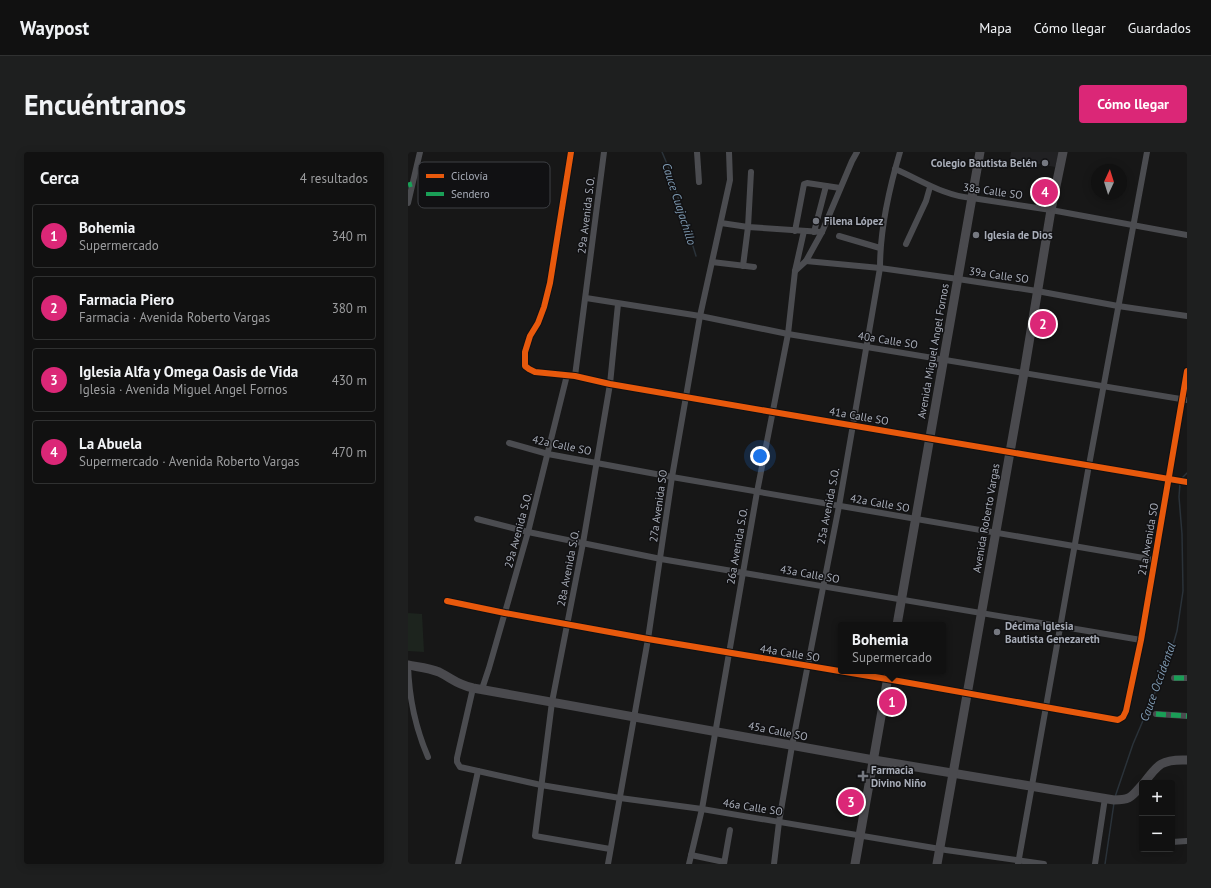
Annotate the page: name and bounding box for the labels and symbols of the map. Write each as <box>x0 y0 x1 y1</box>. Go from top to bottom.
place label: Colegio Bautista Belén <box>931 156 1037 170</box>
marker: Colegio Bautista Belén <box>1040 158 1050 168</box>
water label: Cauce Cuajachillo <box>659 161 700 247</box>
legend <box>418 162 550 208</box>
north arrow <box>1091 164 1127 200</box>
text: Ciclovía <box>451 169 488 183</box>
street label: 29a Avenida S.O. <box>574 175 598 255</box>
pin: 4 <box>1032 177 1058 207</box>
street label: 38a Calle SO <box>962 180 1024 202</box>
text: Sendero <box>451 187 490 201</box>
place label: Filena López <box>824 214 883 228</box>
marker: Filena López <box>811 216 821 226</box>
place label: Iglesia de Dios <box>984 228 1053 242</box>
marker: Iglesia de Dios <box>971 230 981 240</box>
street label: 39a Calle SO <box>968 264 1030 286</box>
street label: Avenida Miguel Angel Fornos <box>914 282 952 420</box>
pin: 2 <box>1030 309 1056 339</box>
street label: 40a Calle SO <box>857 328 919 352</box>
street label: 41a Calle SO <box>828 404 890 428</box>
street label: 42a Calle SO <box>531 432 593 458</box>
your location <box>750 446 770 466</box>
street label: Avenida Roberto Vargas <box>970 462 1003 574</box>
street label: 25a Avenida S.O. <box>814 466 842 546</box>
street label: 27a Avenida SO <box>646 469 670 543</box>
street label: 29a Avenida S.O. <box>501 491 535 569</box>
street label: 42a Calle SO <box>849 491 911 515</box>
street label: 21a Avenida SO <box>1135 502 1161 576</box>
street label: 26a Avenida S.O. <box>723 506 751 586</box>
street label: 28a Avenida S.O. <box>554 528 582 608</box>
street label: 43a Calle SO <box>779 562 841 586</box>
place label: Décima Iglesia Bautista Genezareth <box>1005 619 1100 646</box>
marker: Décima Iglesia Bautista Genezareth <box>992 627 1002 637</box>
water label: Cauce Occidental <box>1136 640 1179 723</box>
street label: 44a Calle SO <box>759 641 821 665</box>
pin: 1 <box>879 687 905 717</box>
street label: 45a Calle SO <box>747 718 809 744</box>
place label: Farmacia Divino Niño <box>871 763 926 790</box>
marker: Farmacia Divino Niño <box>858 771 868 781</box>
pin: 3 <box>838 787 864 817</box>
street label: 46a Calle SO <box>722 795 784 819</box>

